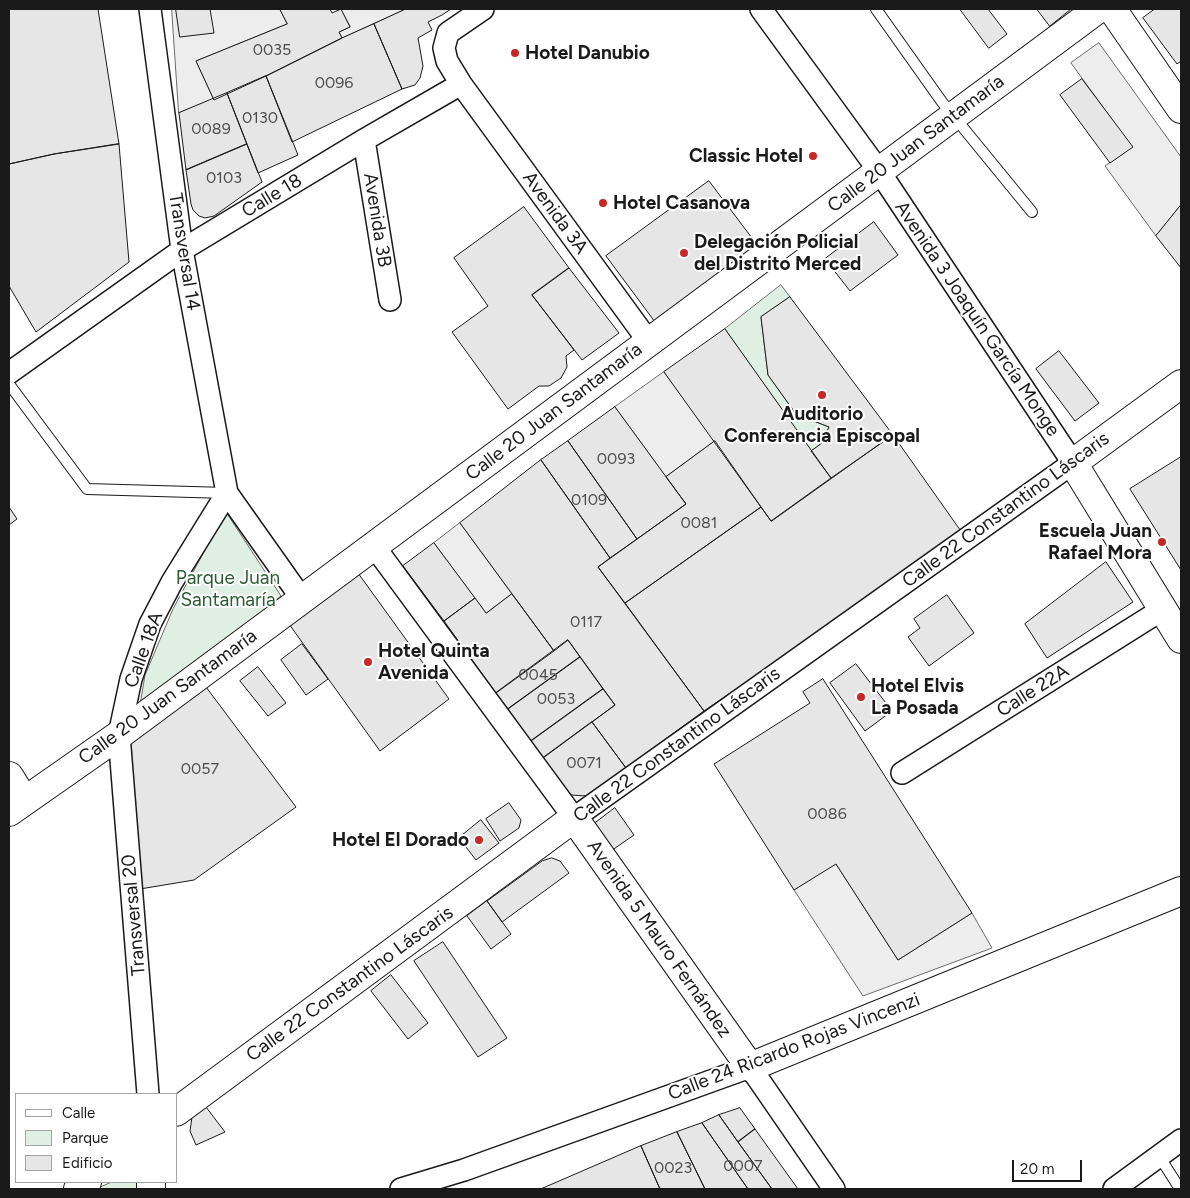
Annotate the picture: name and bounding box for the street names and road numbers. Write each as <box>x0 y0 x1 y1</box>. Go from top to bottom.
street label: Calle 20 Juan Santamaría <box>823 70 1009 218</box>
street label: Avenida 3A <box>517 167 593 259</box>
street label: Calle 18 <box>238 169 306 223</box>
street label: Avenida 3B <box>358 171 396 269</box>
street label: Transversal 14 <box>163 192 205 312</box>
street label: Avenida 3 Joaquín García Monge <box>890 197 1064 441</box>
street label: Calle 20 Juan Santamaría <box>461 338 647 486</box>
street label: Calle 22 Constantino Láscaris <box>898 427 1114 593</box>
street label: Calle 18A <box>120 609 168 691</box>
street label: Calle 20 Juan Santamaría <box>74 625 262 769</box>
street label: Calle 22A <box>993 660 1073 722</box>
street label: Calle 22 Constantino Láscaris <box>569 662 785 828</box>
street label: Avenida 5 Mauro Fernández <box>582 836 736 1042</box>
street label: Transversal 20 <box>117 853 151 977</box>
street label: Calle 22 Constantino Láscaris <box>242 901 458 1067</box>
street label: Calle 24 Ricardo Rojas Vincenzi <box>665 988 923 1106</box>

